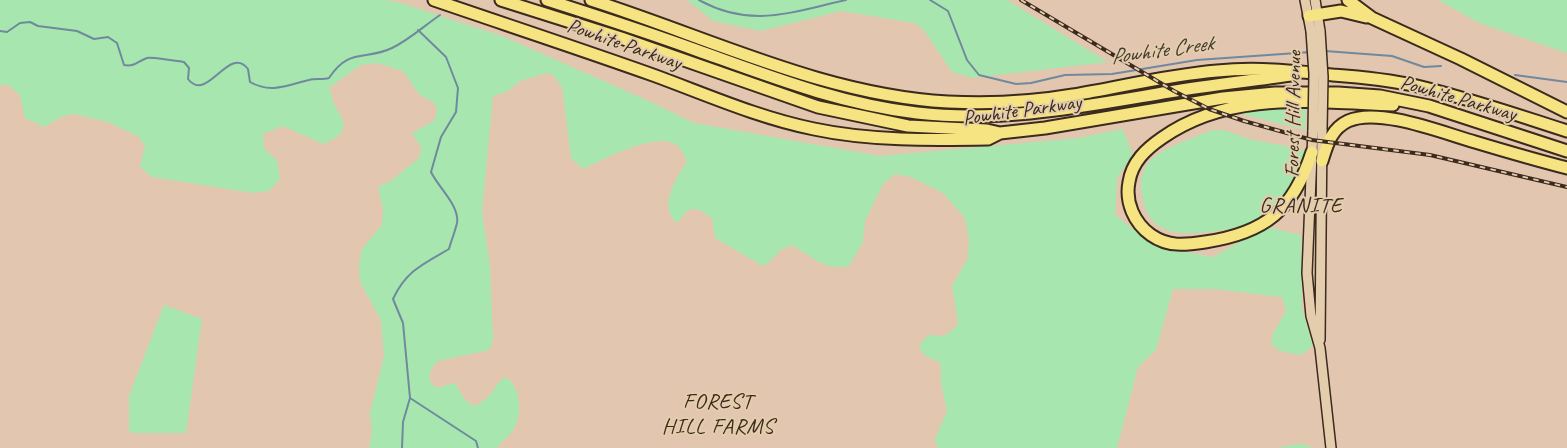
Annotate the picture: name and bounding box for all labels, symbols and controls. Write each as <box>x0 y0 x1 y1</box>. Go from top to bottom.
street label: Powhite Parkway <box>564 14 684 76</box>
water label: Powhite Creek <box>1109 31 1215 71</box>
street label: Forest Hill Avenue <box>1280 51 1308 177</box>
street label: Powhite Parkway <box>1397 70 1519 128</box>
street label: Powhite Parkway <box>961 90 1083 132</box>
district label: GRANITE <box>1259 193 1343 219</box>
district label: FOREST HILL FARMS <box>661 389 775 441</box>

